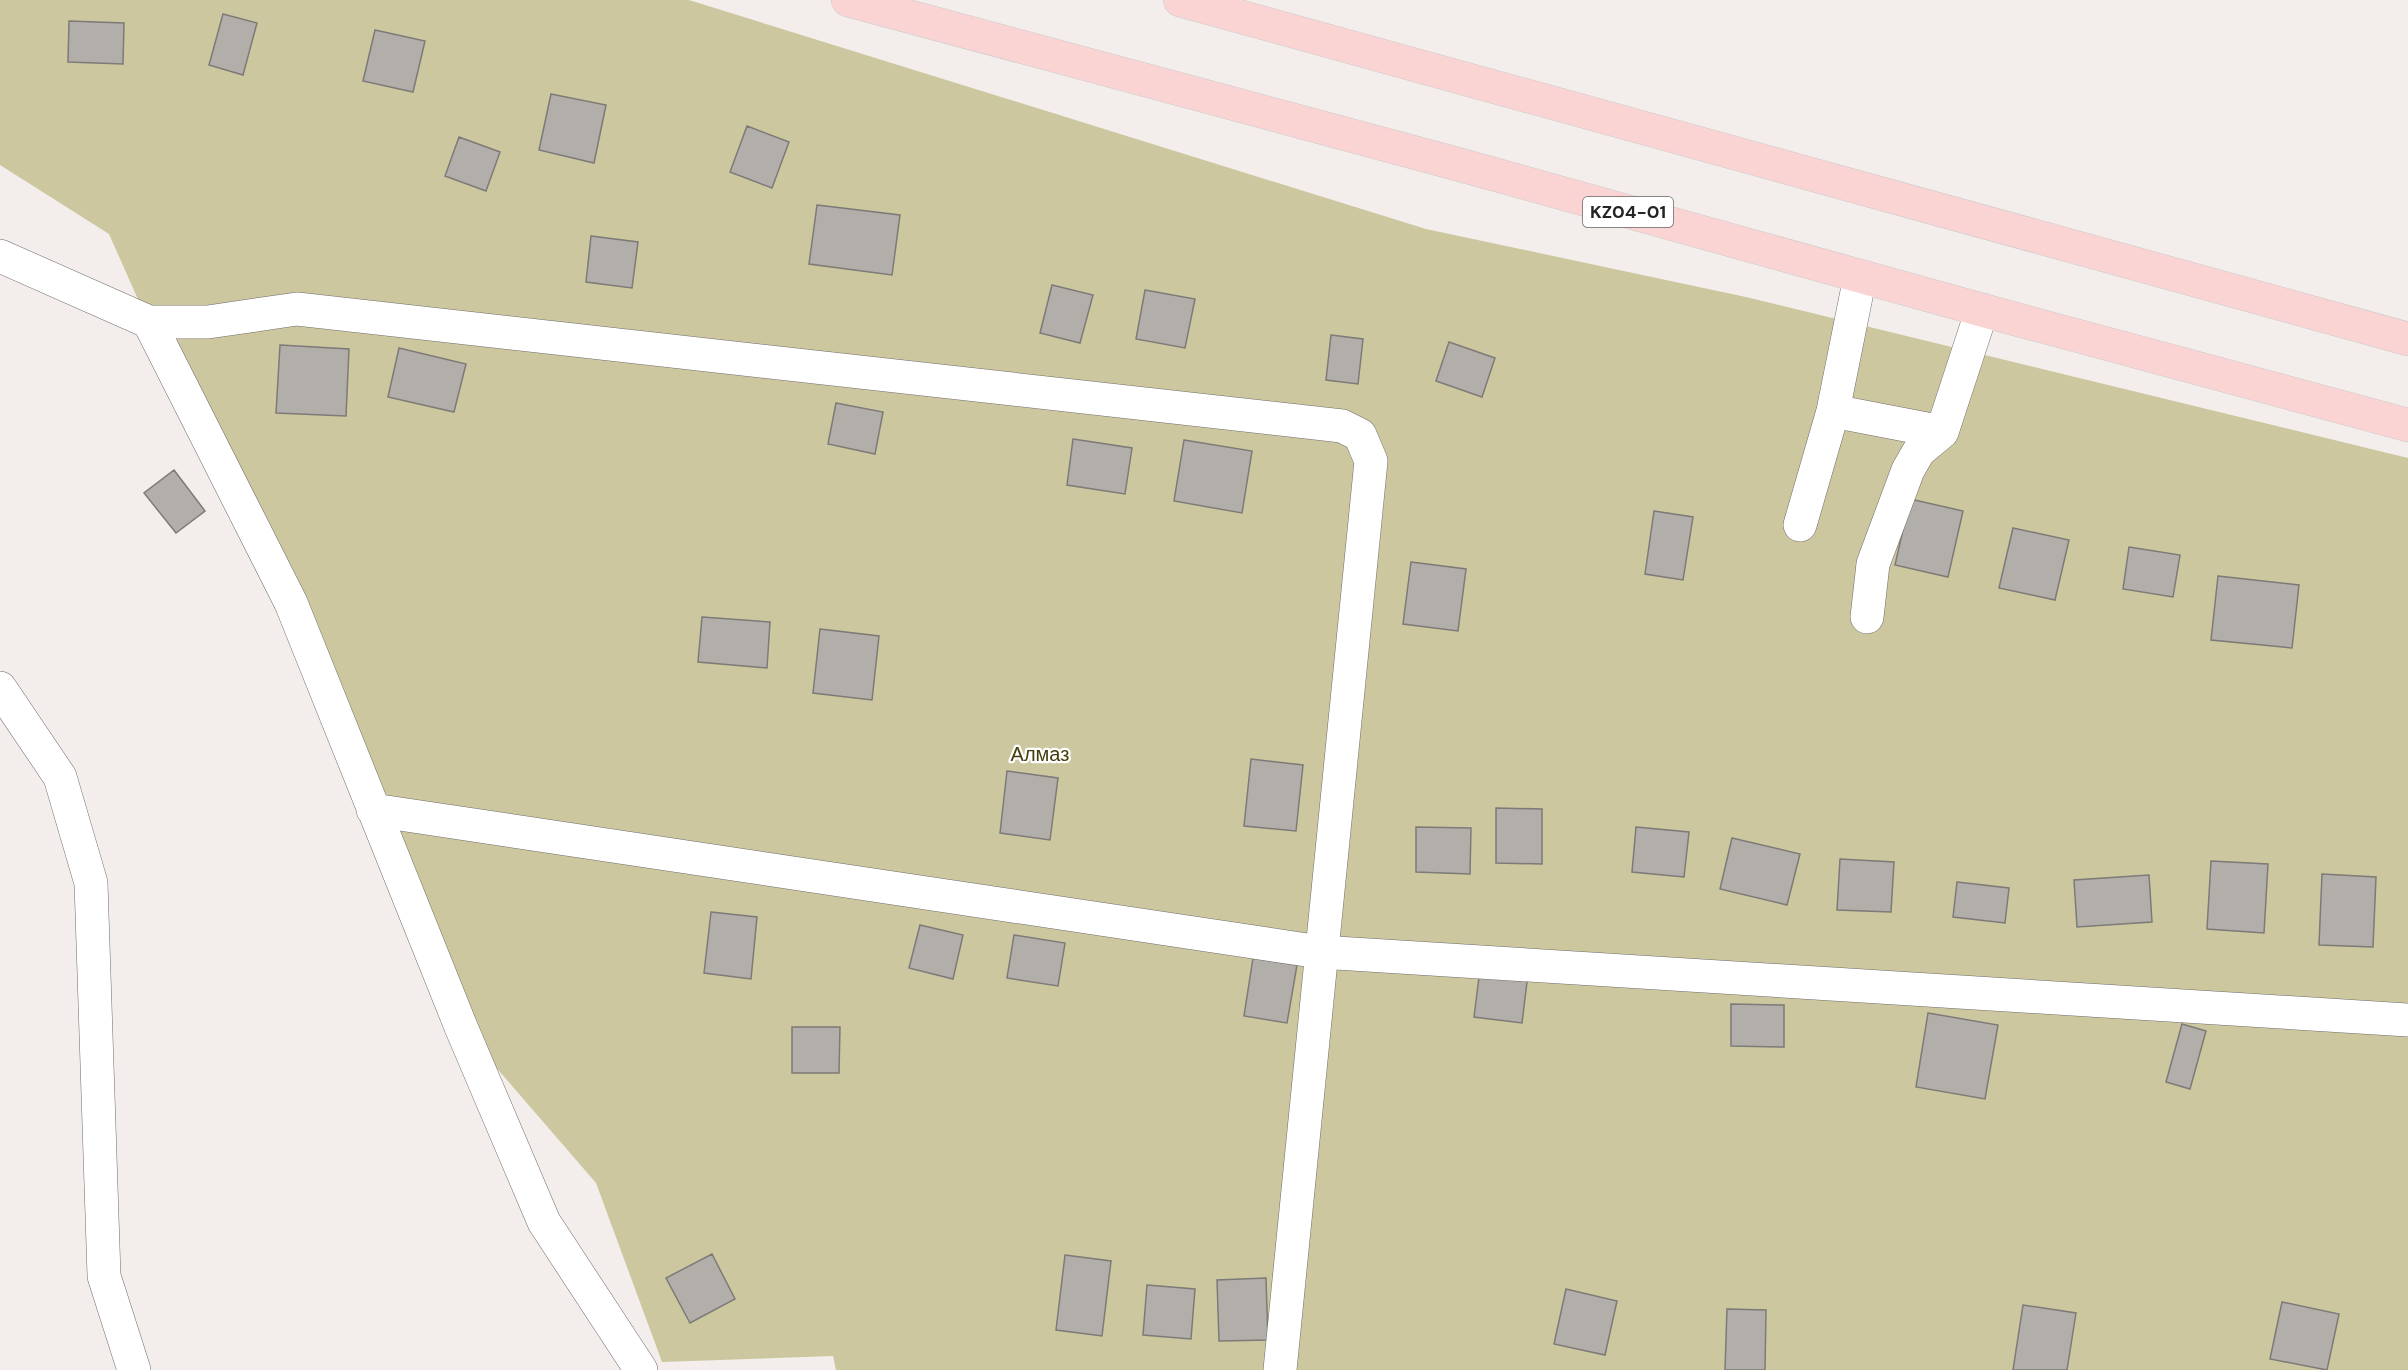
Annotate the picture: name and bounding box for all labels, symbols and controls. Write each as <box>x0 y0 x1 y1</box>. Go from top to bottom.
road number: KZ04-01 <box>1583 197 1673 227</box>
park label: Алмаз <box>1011 741 1069 767</box>

